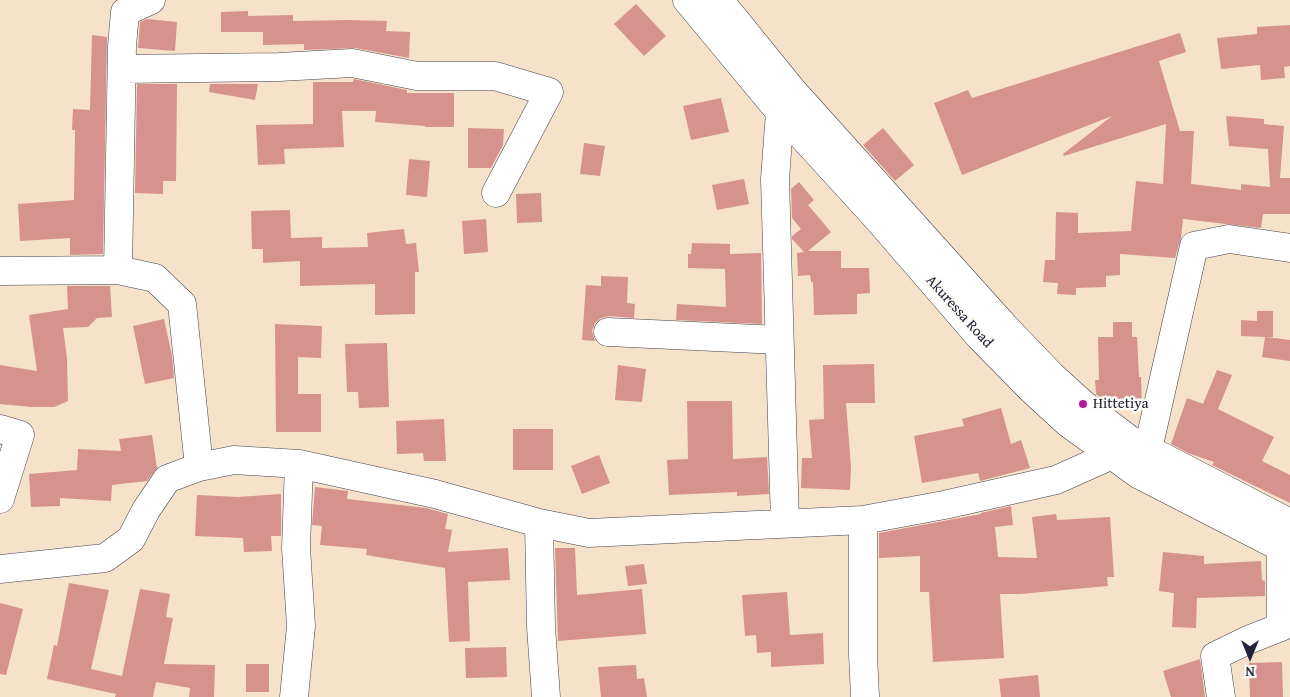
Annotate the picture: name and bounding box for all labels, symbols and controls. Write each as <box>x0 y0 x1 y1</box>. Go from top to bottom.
street label: Akuressa Road <box>922 272 996 352</box>
place label: Hittetiya <box>1093 395 1149 413</box>
marker: Hittetiya <box>1077 398 1089 410</box>
north arrow <box>1225 632 1275 682</box>
text: N <box>1245 662 1255 682</box>

